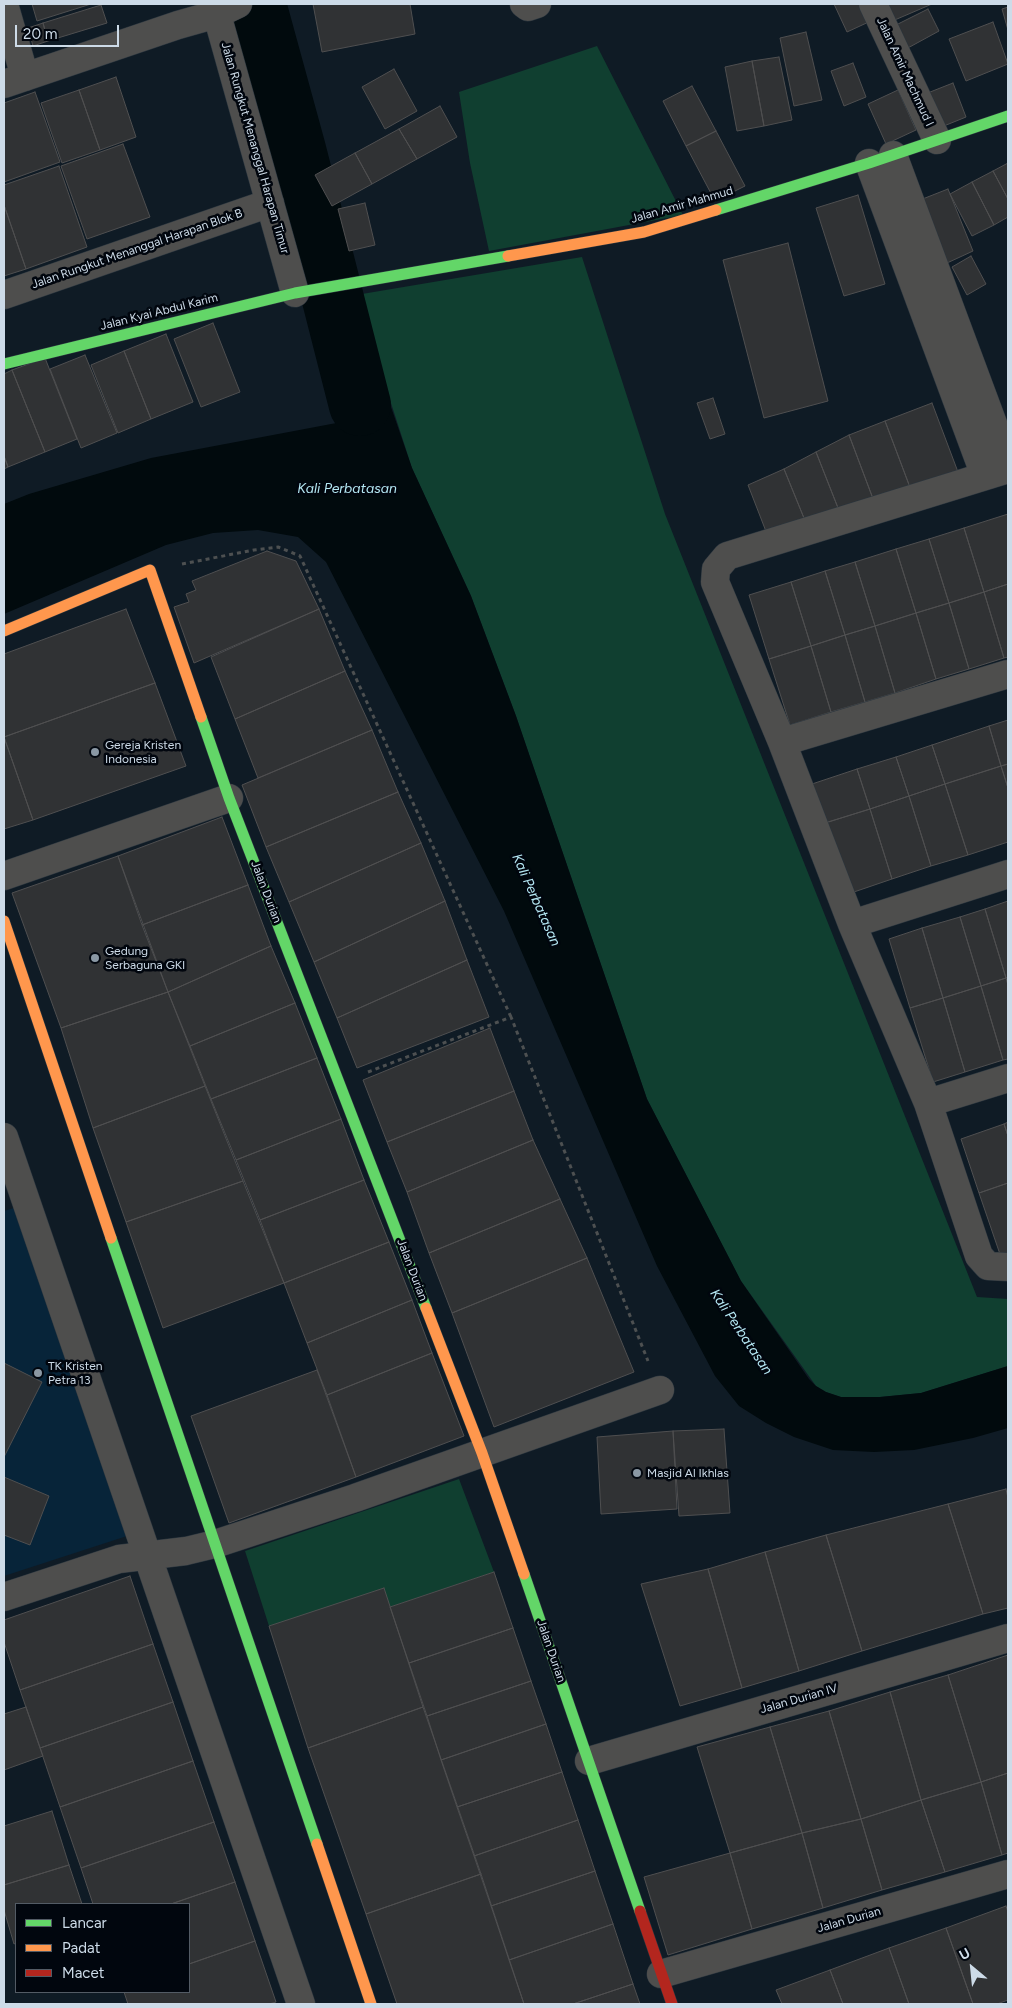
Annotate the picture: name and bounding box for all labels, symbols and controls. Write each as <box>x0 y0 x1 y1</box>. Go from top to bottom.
scale bar <box>18 15 121 47</box>
street label: Jalan Amir Machmud I <box>873 15 937 129</box>
text: 20 m <box>23 25 57 43</box>
street label: Jalan Rungkut Menanggal Harapan Timur <box>218 41 292 255</box>
street label: Jalan Amir Mahmud <box>629 184 735 226</box>
street label: Jalan Rungkut Menanggal Harapan Blok B <box>30 206 244 292</box>
street label: Jalan Kyai Abdul Karim <box>99 290 219 334</box>
water label: Kali Perbatasan <box>297 481 397 497</box>
place label: Gereja Kristen Indonesia <box>105 738 181 766</box>
marker: Gereja Kristen Indonesia <box>89 746 101 758</box>
water label: Kali Perbatasan <box>508 851 564 949</box>
street label: Jalan Durian <box>248 859 284 925</box>
place label: Gedung Serbaguna GKI <box>105 944 185 972</box>
marker: Gedung Serbaguna GKI <box>89 952 101 964</box>
street label: Jalan Durian <box>394 1237 430 1303</box>
water label: Kali Perbatasan <box>706 1286 776 1378</box>
place label: TK Kristen Petra 13 <box>48 1359 102 1387</box>
marker: TK Kristen Petra 13 <box>32 1367 44 1379</box>
place label: Masjid Al Ikhlas <box>647 1466 729 1480</box>
marker: Masjid Al Ikhlas <box>631 1467 643 1479</box>
street label: Jalan Durian <box>534 1618 568 1684</box>
street label: Jalan Durian IV <box>759 1681 839 1717</box>
legend <box>15 1903 190 1993</box>
street label: Jalan Durian <box>816 1904 882 1936</box>
text: Lancar <box>62 1914 107 1932</box>
text: Padat <box>62 1939 100 1957</box>
north arrow <box>947 1943 997 1993</box>
text: U <box>956 1944 973 1964</box>
text: Macet <box>62 1964 104 1982</box>

